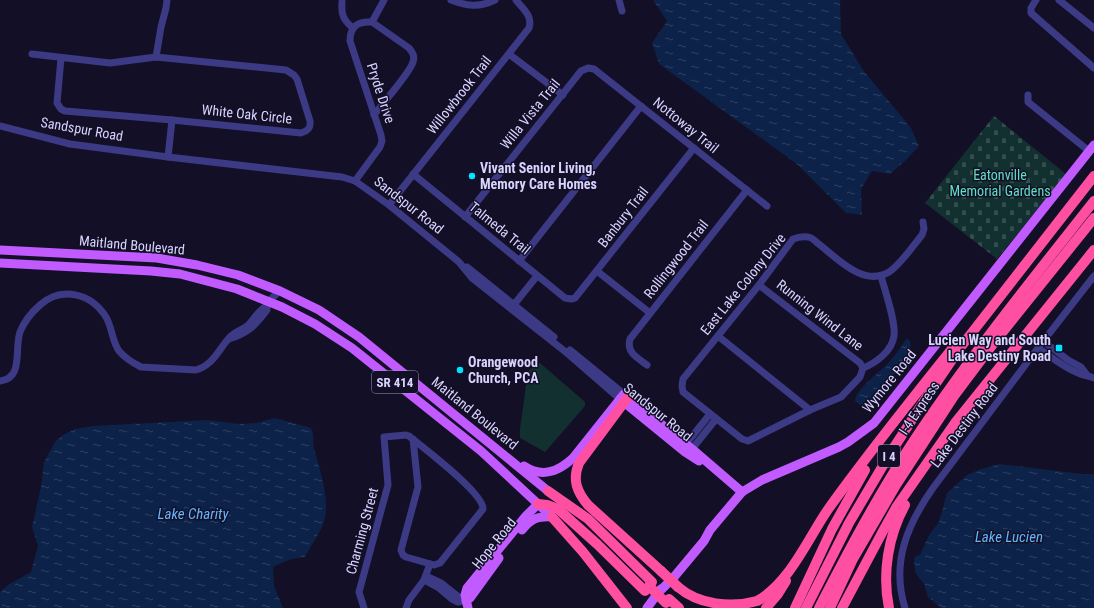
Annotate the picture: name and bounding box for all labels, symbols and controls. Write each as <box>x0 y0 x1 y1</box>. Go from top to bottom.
street label: Willowbrook Trail <box>424 53 494 137</box>
street label: Pryde Drive <box>364 61 398 126</box>
street label: Willa Vista Trail <box>497 76 563 152</box>
street label: Nottoway Trail <box>650 94 722 156</box>
street label: White Oak Circle <box>201 101 293 127</box>
street label: Sandspur Road <box>40 114 124 144</box>
place label: Vivant Senior Living, Memory Care Homes <box>480 160 597 192</box>
park label: Eatonville Memorial Gardens <box>949 167 1051 199</box>
marker: Vivant Senior Living, Memory Care Homes <box>467 171 477 181</box>
street label: Sandspur Road <box>371 173 447 237</box>
street label: Banbury Trail <box>595 184 651 250</box>
street label: Talmeda Trail <box>466 198 534 258</box>
street label: Rollingwood Trail <box>641 217 711 301</box>
street label: East Lake Colony Drive <box>697 230 789 338</box>
street label: Maitland Boulevard <box>78 232 186 258</box>
street label: Running Wind Lane <box>774 276 867 354</box>
place label: Lucien Way and South Lake Destiny Road <box>928 332 1051 364</box>
marker: Lucien Way and South Lake Destiny Road <box>1054 343 1064 353</box>
street label: Wymore Road <box>859 346 919 416</box>
place label: Orangewood Church, PCA <box>468 354 539 386</box>
marker: Orangewood Church, PCA <box>455 365 465 375</box>
road number: SR 414 <box>372 371 418 393</box>
street label: Maitland Boulevard <box>429 373 521 453</box>
street label: I-4 Express <box>895 378 943 438</box>
street label: Sandspur Road <box>621 380 695 444</box>
street label: Lake Destiny Road <box>927 380 1001 470</box>
road number: I 4 <box>878 445 900 467</box>
street label: Charming Street <box>343 486 381 576</box>
water label: Lake Charity <box>158 505 229 523</box>
street label: Hope Road <box>469 514 519 572</box>
water label: Lake Lucien <box>975 528 1043 546</box>

